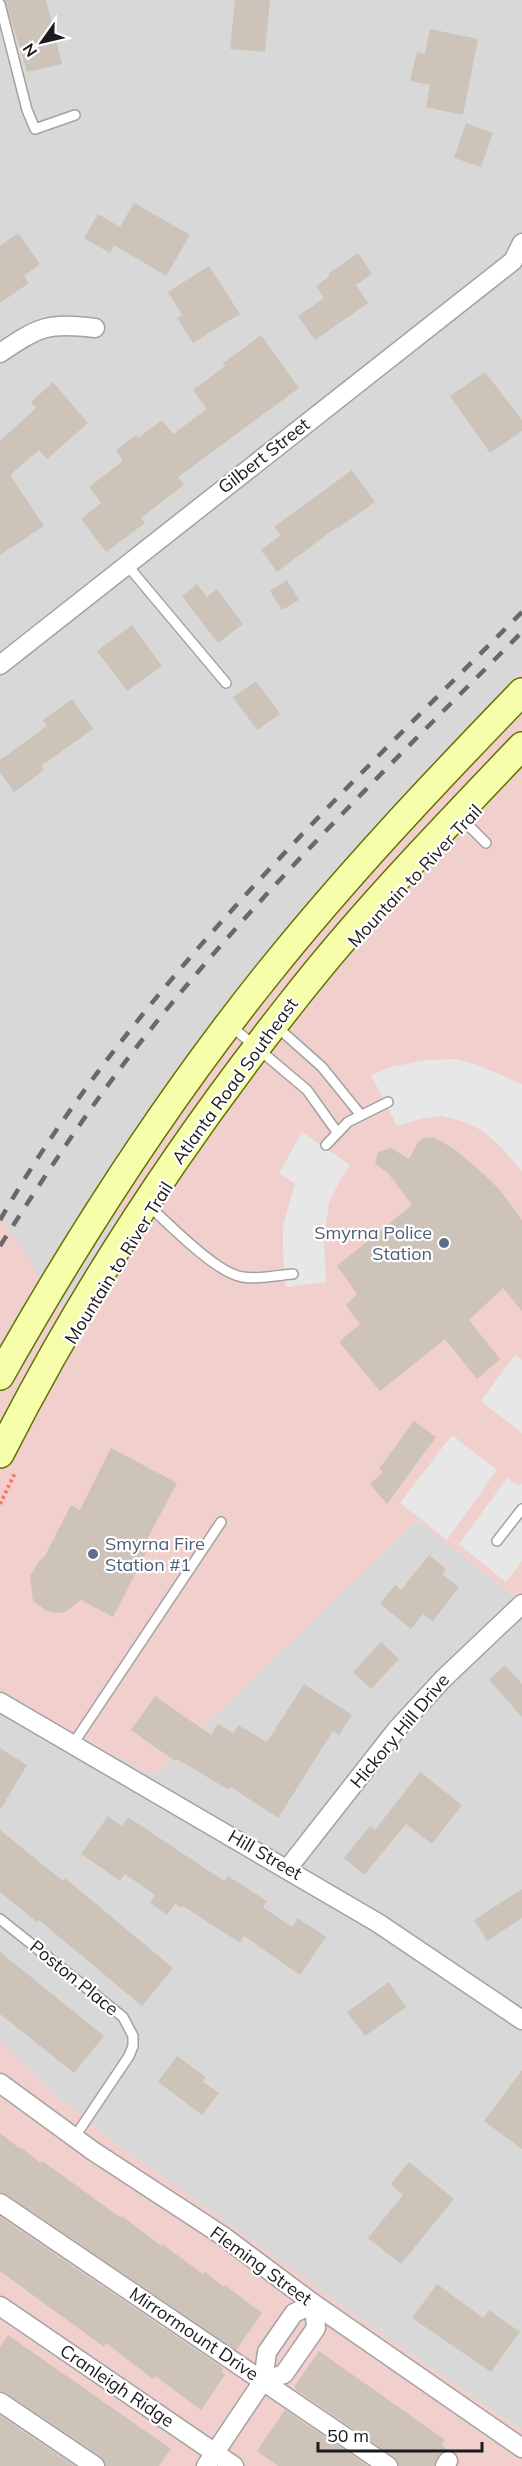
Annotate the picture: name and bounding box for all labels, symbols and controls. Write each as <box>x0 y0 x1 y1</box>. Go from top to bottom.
north arrow <box>12 12 72 72</box>
text: N <box>18 40 41 61</box>
street label: Gilbert Street <box>213 413 314 499</box>
street label: Mountain to River Trail <box>342 799 487 952</box>
street label: Atlanta Road Southeast <box>167 993 303 1168</box>
street label: Mountain to River Trail <box>59 1177 178 1348</box>
place label: Smyrna Police Station <box>314 1221 432 1265</box>
marker: Smyrna Police Station <box>437 1236 451 1250</box>
place label: Smyrna Fire Station #1 <box>105 1532 205 1576</box>
marker: Smyrna Fire Station #1 <box>86 1547 100 1561</box>
street label: Hickory Hill Drive <box>345 1669 454 1793</box>
street label: Hill Street <box>224 1824 306 1885</box>
street label: Poston Place <box>25 1935 123 2020</box>
street label: Fleming Street <box>206 2221 317 2310</box>
street label: Mirrormount Drive <box>125 2282 263 2385</box>
street label: Cranleigh Ridge <box>56 2339 179 2432</box>
scale bar <box>318 2415 482 2453</box>
text: 50 m <box>327 2424 369 2447</box>

